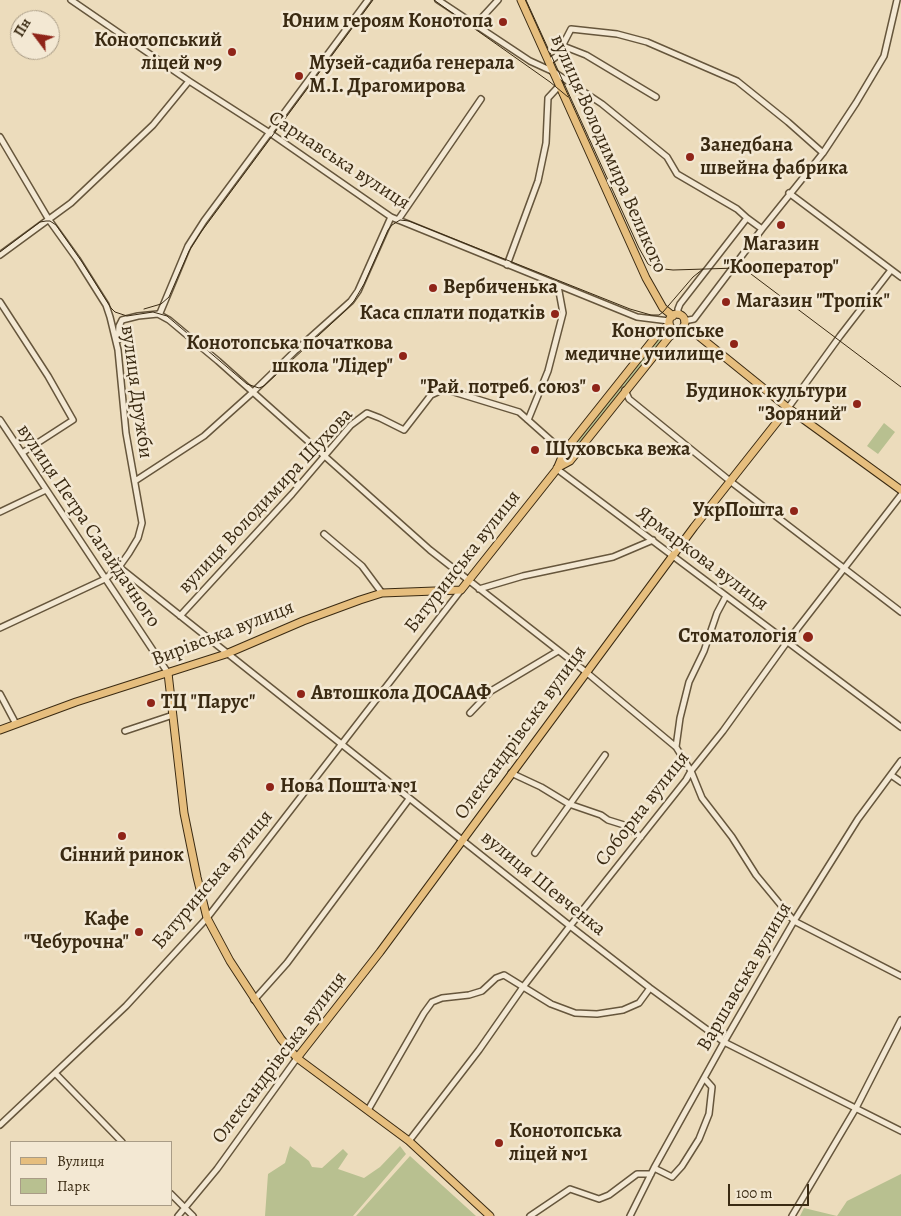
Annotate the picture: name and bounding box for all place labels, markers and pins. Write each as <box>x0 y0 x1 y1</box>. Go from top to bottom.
place label: Юним героям Конотопа <box>282 10 493 34</box>
marker: Юним героям Конотопа <box>497 16 509 28</box>
place label: Конотопський ліцей №9 <box>94 29 222 76</box>
marker: Конотопський ліцей №9 <box>226 46 238 58</box>
place label: Музей-садиба генерала М.І. Драгомирова <box>309 52 515 99</box>
marker: Музей-садиба генерала М.І. Драгомирова <box>293 70 305 82</box>
place label: Занедбана швейна фабрика <box>700 134 848 181</box>
marker: Занедбана швейна фабрика <box>684 151 696 163</box>
marker: Магазин "Кооператор" <box>775 219 787 231</box>
place label: Магазин "Кооператор" <box>723 233 839 280</box>
place label: Вербиченька <box>443 276 558 300</box>
marker: Вербиченька <box>427 282 439 294</box>
place label: Магазин "Тропік" <box>736 290 890 314</box>
marker: Магазин "Тропік" <box>720 296 732 308</box>
place label: Каса сплати податків <box>359 302 545 326</box>
marker: Каса сплати податків <box>549 308 561 320</box>
place label: Конотопське медичне училище <box>565 320 724 367</box>
place label: Конотопська початкова школа "Лідер" <box>186 332 393 379</box>
marker: Конотопське медичне училище <box>728 338 740 350</box>
marker: Конотопська початкова школа "Лідер" <box>397 350 409 362</box>
place label: "Рай. потреб. союз" <box>420 376 586 400</box>
place label: Будинок культури "Зоряний" <box>685 380 847 427</box>
marker: "Рай. потреб. союз" <box>590 382 602 394</box>
marker: Будинок культури "Зоряний" <box>851 398 863 410</box>
place label: Шуховська вежа <box>545 438 691 462</box>
marker: Шуховська вежа <box>529 444 541 456</box>
place label: УкрПошта <box>693 499 784 523</box>
marker: УкрПошта <box>788 505 800 517</box>
place label: Стоматологія <box>678 625 797 649</box>
marker: Стоматологія <box>801 630 815 644</box>
place label: Автошкола ДОСААФ <box>311 682 491 706</box>
marker: Автошкола ДОСААФ <box>295 688 307 700</box>
place label: ТЦ "Парус" <box>161 691 255 715</box>
marker: ТЦ "Парус" <box>145 697 157 709</box>
place label: Нова Пошта №1 <box>280 775 417 799</box>
marker: Нова Пошта №1 <box>264 781 276 793</box>
marker: Сінний ринок <box>116 830 128 842</box>
place label: Сінний ринок <box>60 844 184 868</box>
place label: Кафе "Чебурочна" <box>24 908 129 955</box>
marker: Кафе "Чебурочна" <box>133 926 145 938</box>
place label: Конотопська ліцей №1 <box>509 1120 622 1167</box>
marker: Конотопська ліцей №1 <box>493 1137 505 1149</box>

